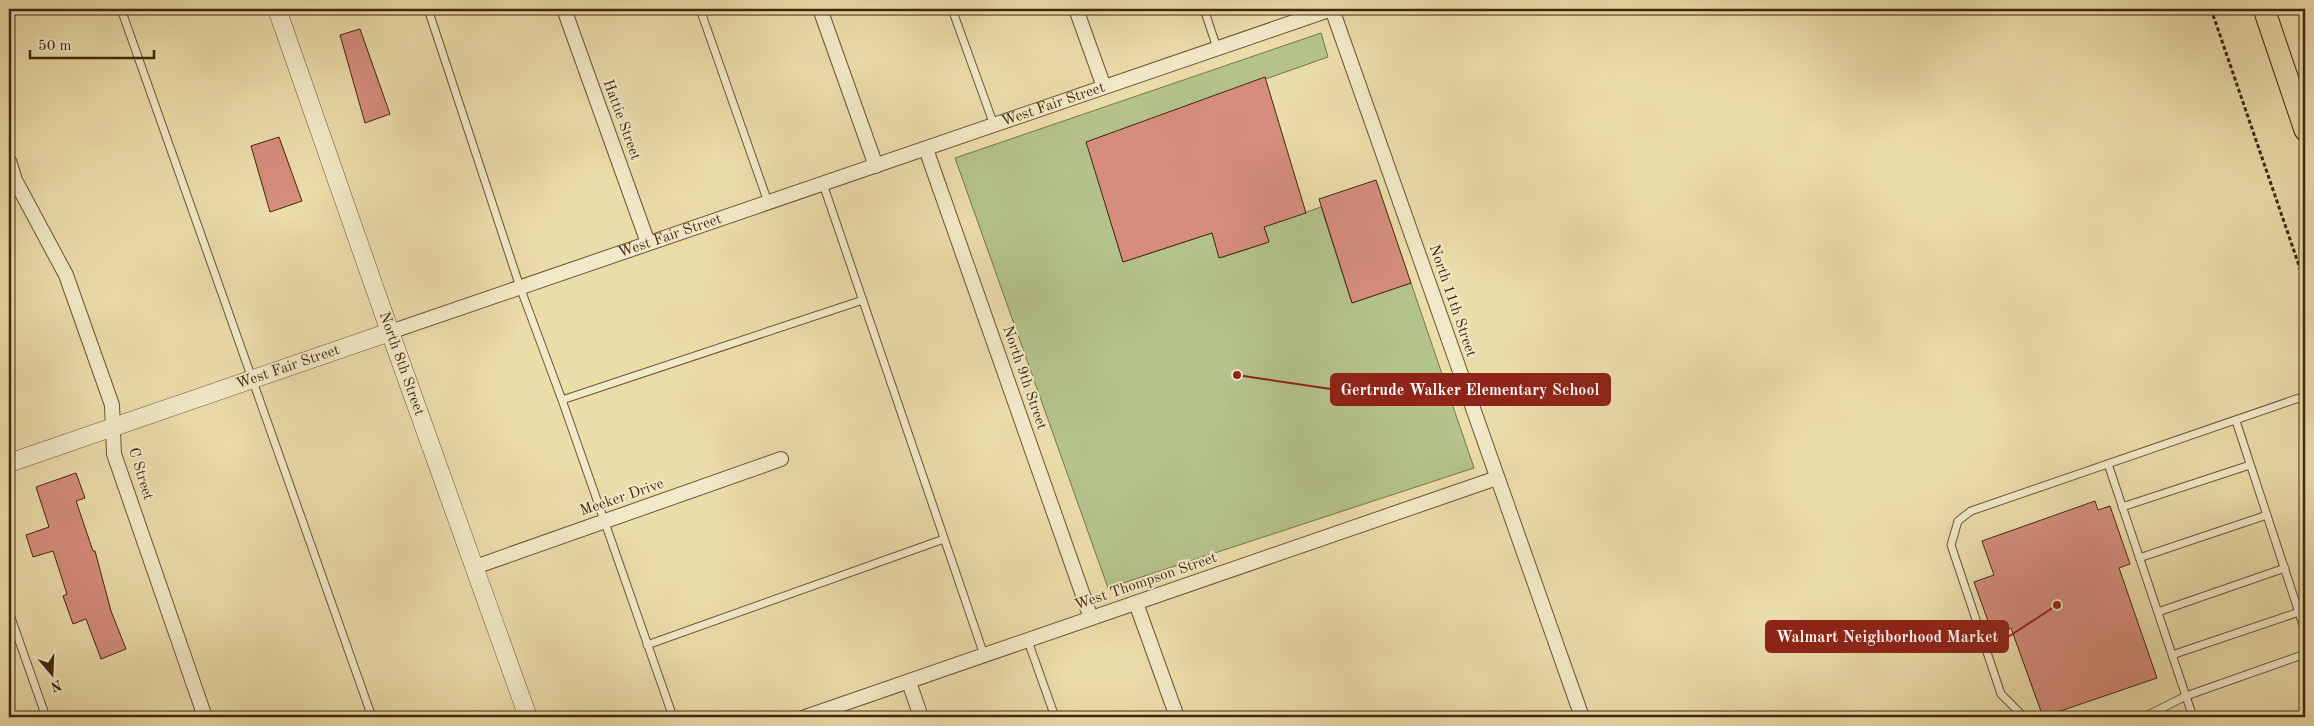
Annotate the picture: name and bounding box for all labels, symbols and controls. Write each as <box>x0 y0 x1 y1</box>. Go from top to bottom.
scale bar <box>30 28 154 60</box>
text: 50 m <box>38 39 72 54</box>
street label: Hattie Street <box>599 78 643 162</box>
street label: West Fair Street <box>999 80 1107 129</box>
street label: West Fair Street <box>616 211 724 261</box>
street label: North 11th Street <box>1426 243 1478 359</box>
street label: North 8th Street <box>376 310 427 418</box>
street label: North 9th Street <box>999 324 1049 432</box>
street label: West Fair Street <box>234 342 342 392</box>
callout: Gertrude Walker Elementary School <box>1331 374 1610 405</box>
text: Gertrude Walker Elementary School <box>1341 383 1599 399</box>
street label: C Street <box>125 446 155 502</box>
street label: Meeker Drive <box>578 477 666 519</box>
street label: West Thompson Street <box>1073 551 1219 613</box>
callout: Walmart Neighborhood Market <box>1766 621 2008 652</box>
text: Walmart Neighborhood Market <box>1776 630 1998 646</box>
north arrow <box>28 648 78 698</box>
text: N <box>48 677 63 694</box>

